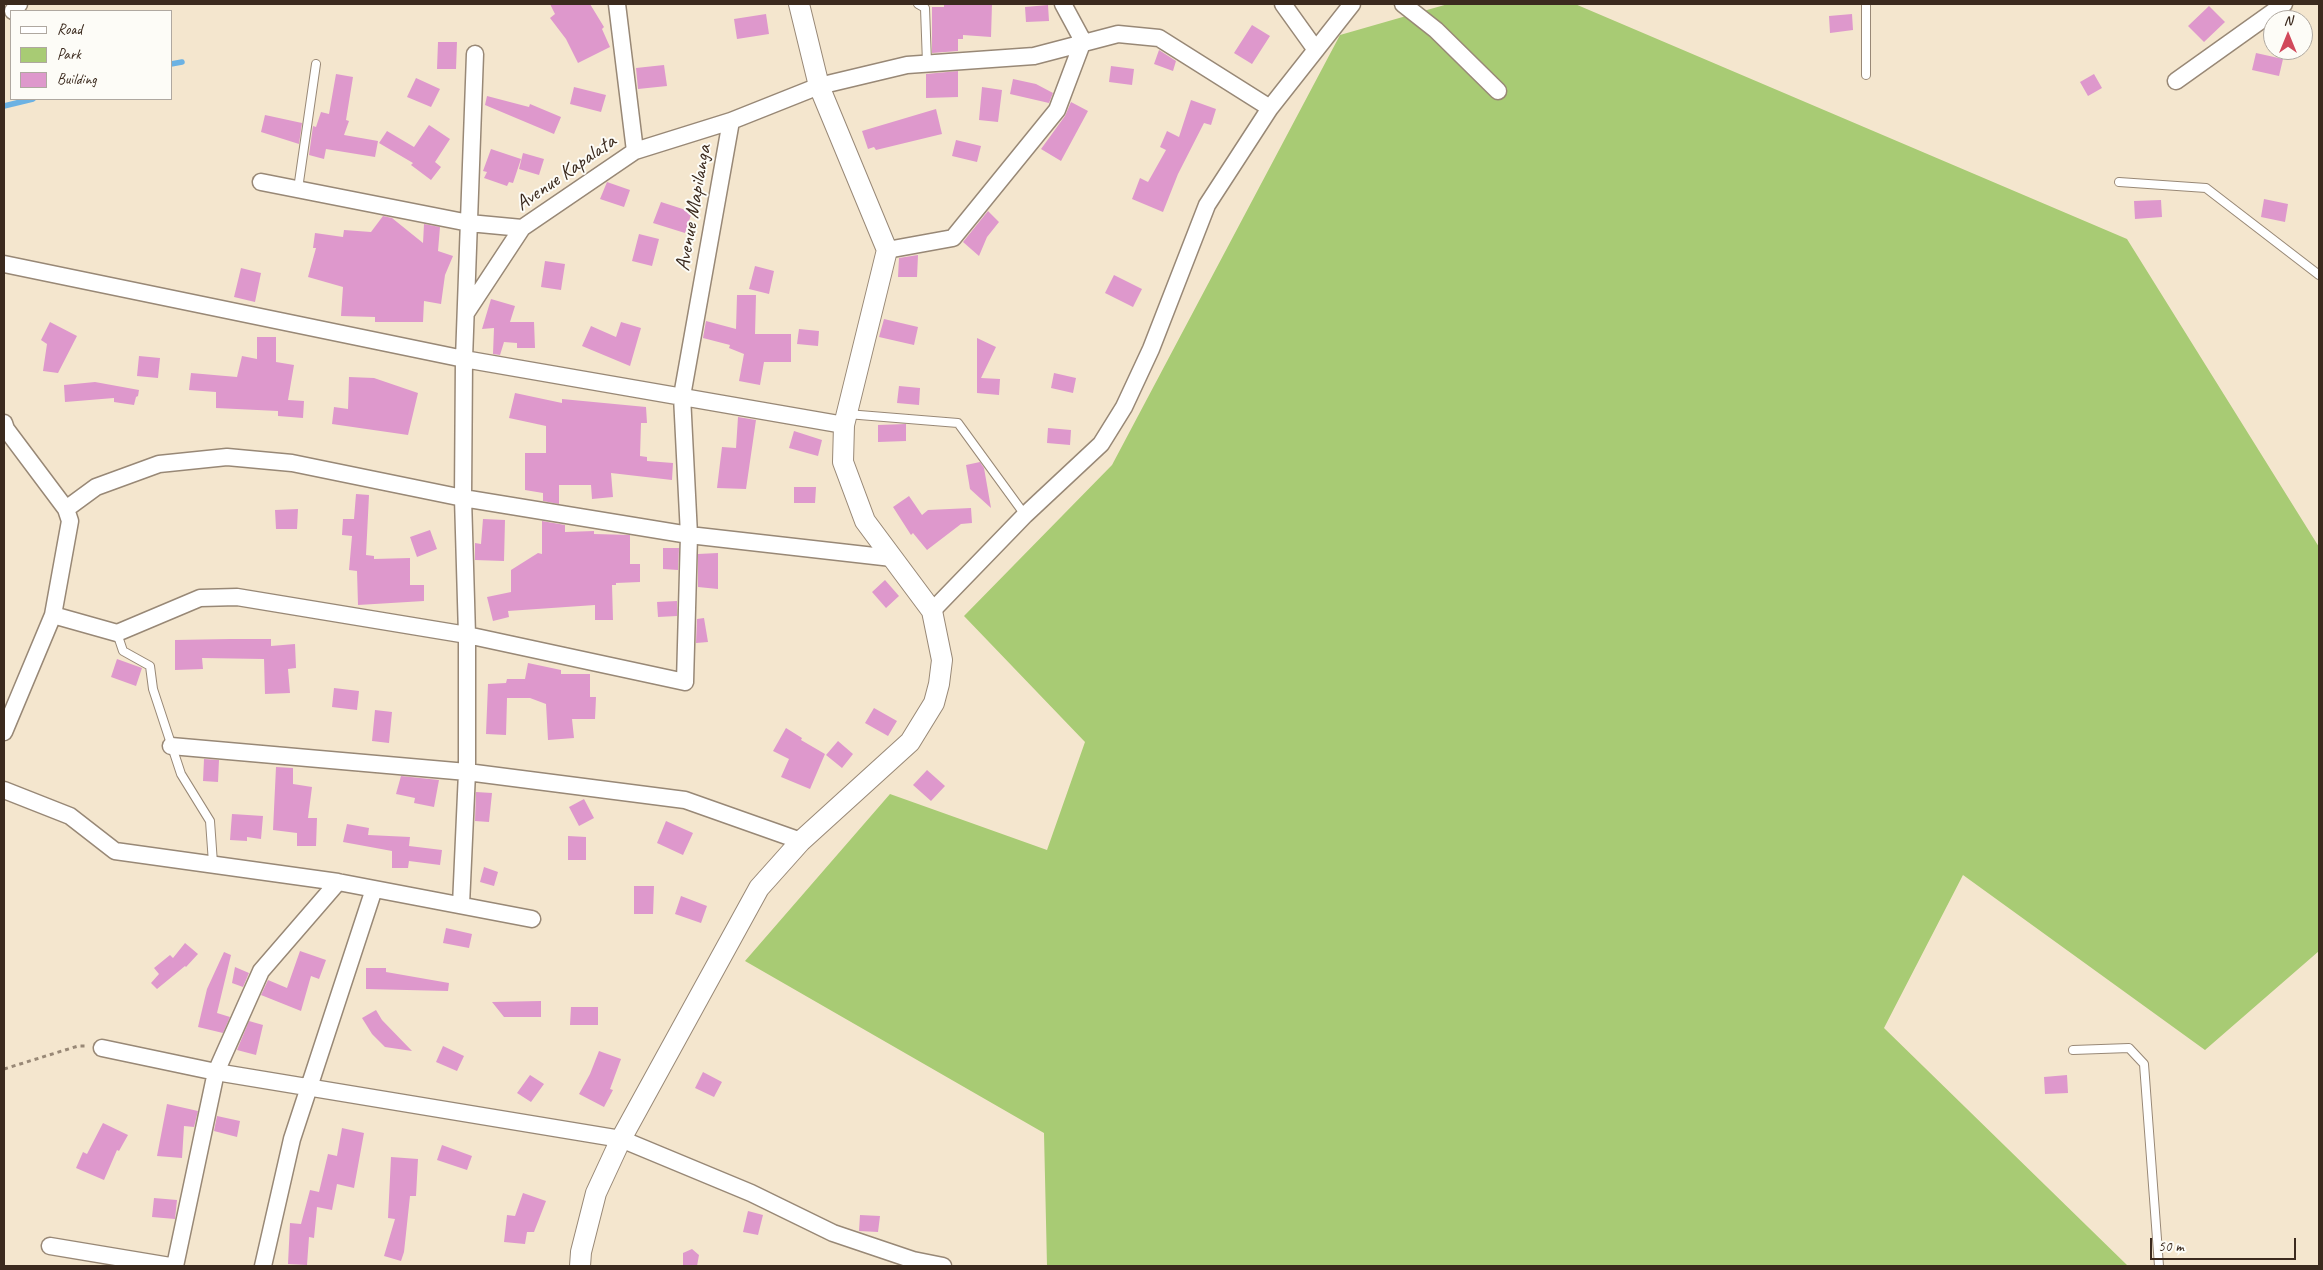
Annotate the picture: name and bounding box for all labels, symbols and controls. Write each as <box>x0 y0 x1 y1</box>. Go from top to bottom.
legend <box>10 10 172 100</box>
north arrow <box>2263 10 2313 60</box>
text: N <box>2284 12 2292 29</box>
text: Road <box>57 20 82 39</box>
text: Park <box>57 45 81 64</box>
text: Building <box>57 70 96 89</box>
street label: Avenue Kapalata <box>511 129 621 217</box>
street label: Avenue Mapilanga <box>671 143 717 273</box>
scale bar <box>2153 1228 2299 1260</box>
text: 50 m <box>2158 1237 2184 1256</box>

